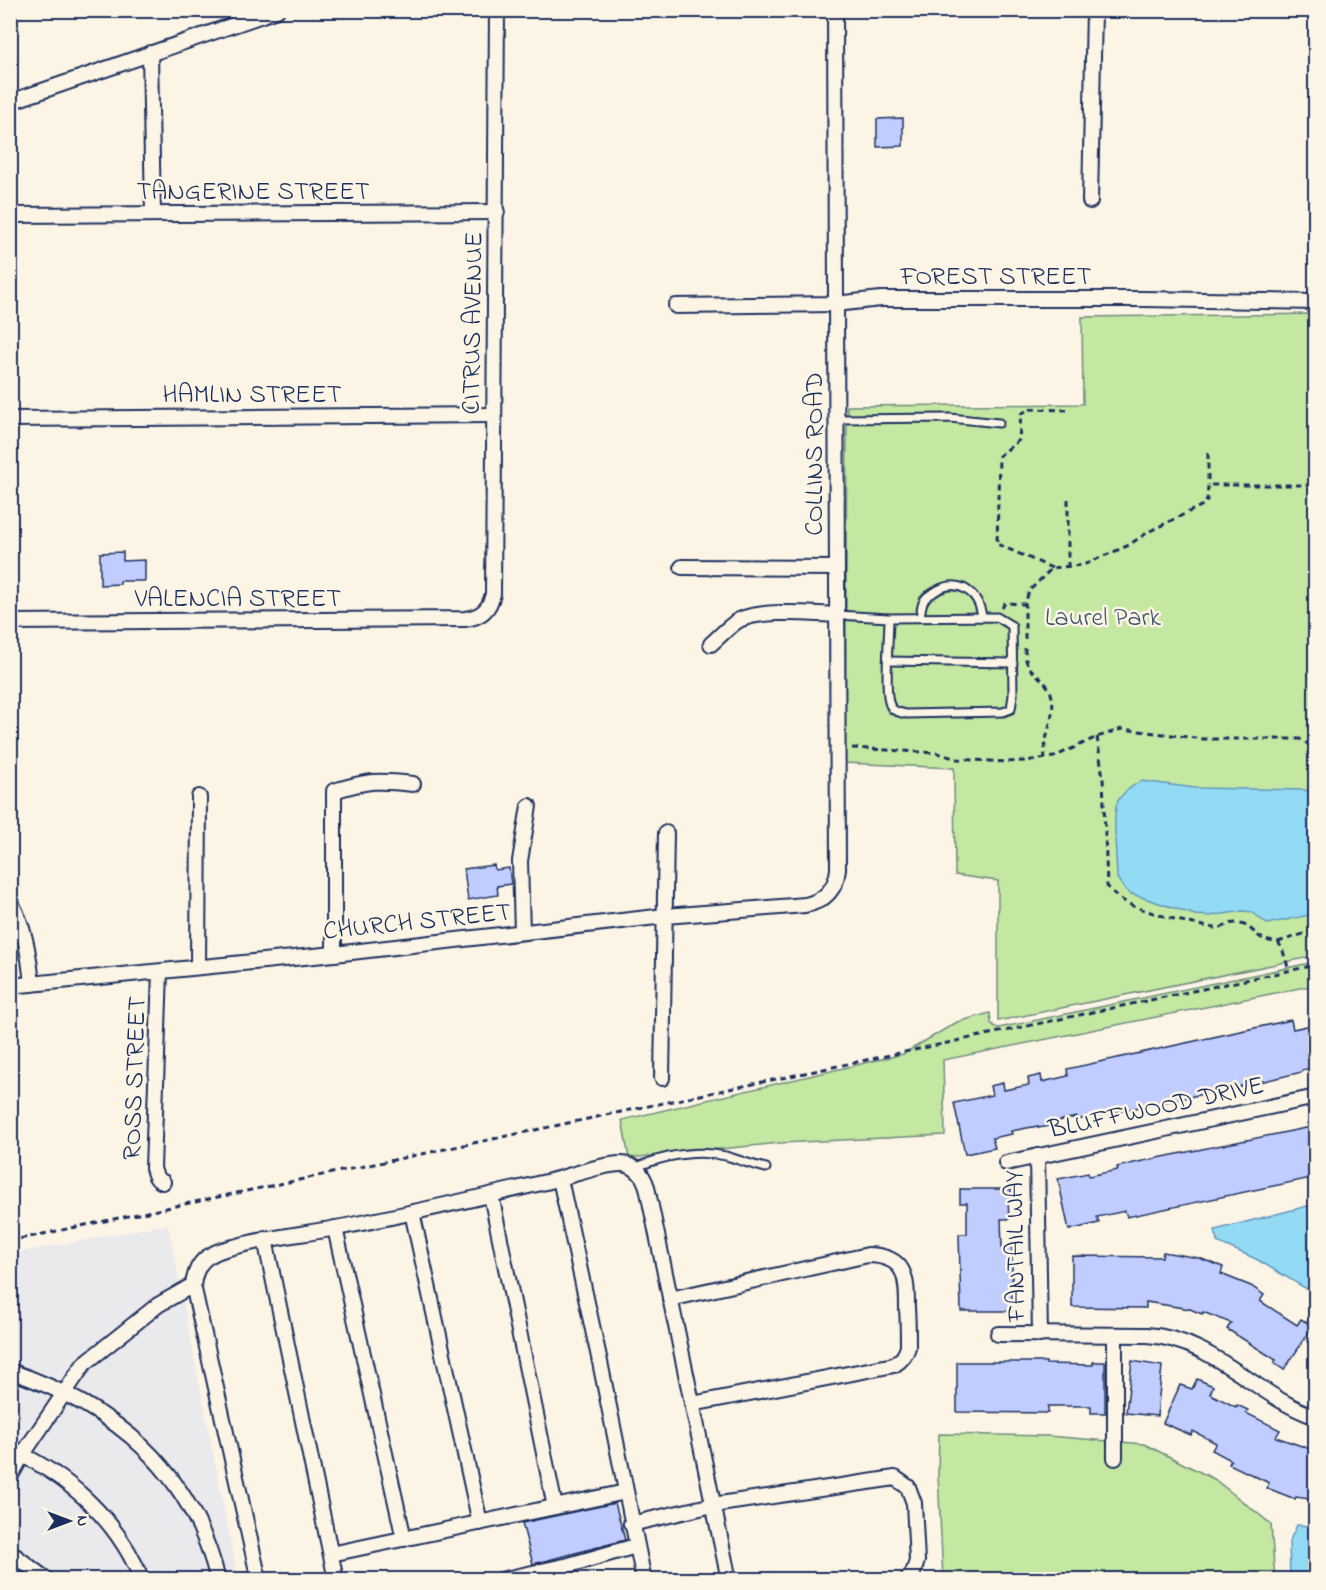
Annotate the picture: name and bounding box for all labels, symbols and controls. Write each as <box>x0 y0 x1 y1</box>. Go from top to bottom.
street label: TANGERINE STREET <box>136 174 370 212</box>
street label: CITRUS AVENUE <box>453 231 495 415</box>
street label: FOREST STREET <box>900 259 1092 297</box>
street label: COLLINS ROAD <box>797 372 835 536</box>
street label: HAMLIN STREET <box>162 377 342 415</box>
street label: VALENCIA STREET <box>134 581 341 619</box>
park label: Laurel Park <box>1045 600 1162 638</box>
street label: CHURCH STREET <box>321 894 513 952</box>
street label: ROSS STREET <box>114 995 158 1161</box>
street label: BLUFFWOOD DRIVE <box>1044 1068 1268 1151</box>
street label: FANTAIL WAY <box>997 1170 1037 1323</box>
north arrow <box>39 1491 99 1551</box>
text: N <box>70 1516 94 1527</box>

